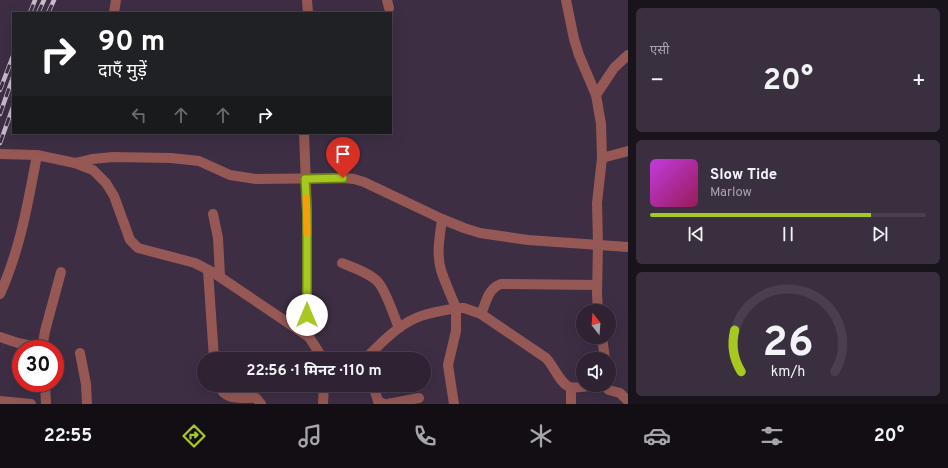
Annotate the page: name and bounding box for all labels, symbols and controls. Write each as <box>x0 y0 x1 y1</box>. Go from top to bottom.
text: 90 m <box>98 25 165 61</box>
icon: right <box>32 28 84 80</box>
text: एसी <box>650 43 669 59</box>
text: दाएँ मुड़ें <box>98 60 147 83</box>
text: 20° <box>763 63 813 100</box>
text: − <box>650 68 664 95</box>
text: + <box>912 68 926 95</box>
icon: left <box>128 104 150 126</box>
icon: ahead <box>170 104 192 126</box>
icon: ahead <box>212 104 234 126</box>
icon: right <box>254 104 276 126</box>
pin <box>326 137 360 178</box>
icon: arrive <box>332 143 354 165</box>
text: Slow Tide <box>710 166 777 185</box>
text: Marlow <box>710 185 752 201</box>
icon: previous <box>685 223 707 245</box>
icon: pause <box>777 223 799 245</box>
icon: next <box>869 223 891 245</box>
position arrow <box>286 294 328 336</box>
north arrow <box>576 304 616 344</box>
map controls <box>576 304 616 392</box>
text: 26 <box>763 318 814 371</box>
speed limit sign: 30 <box>12 340 64 392</box>
button: sound <box>576 352 616 392</box>
text: 22:56 · 1 मिनट · 110 m <box>246 362 382 381</box>
text: km/h <box>771 363 805 381</box>
icon: directions <box>180 422 208 450</box>
icon: music <box>296 422 324 450</box>
icon: phone <box>411 422 439 450</box>
icon: climate <box>527 422 555 450</box>
icon: car <box>643 422 671 450</box>
icon: filters <box>758 422 786 450</box>
text: 22:55 <box>44 425 92 448</box>
text: 20° <box>874 425 904 448</box>

